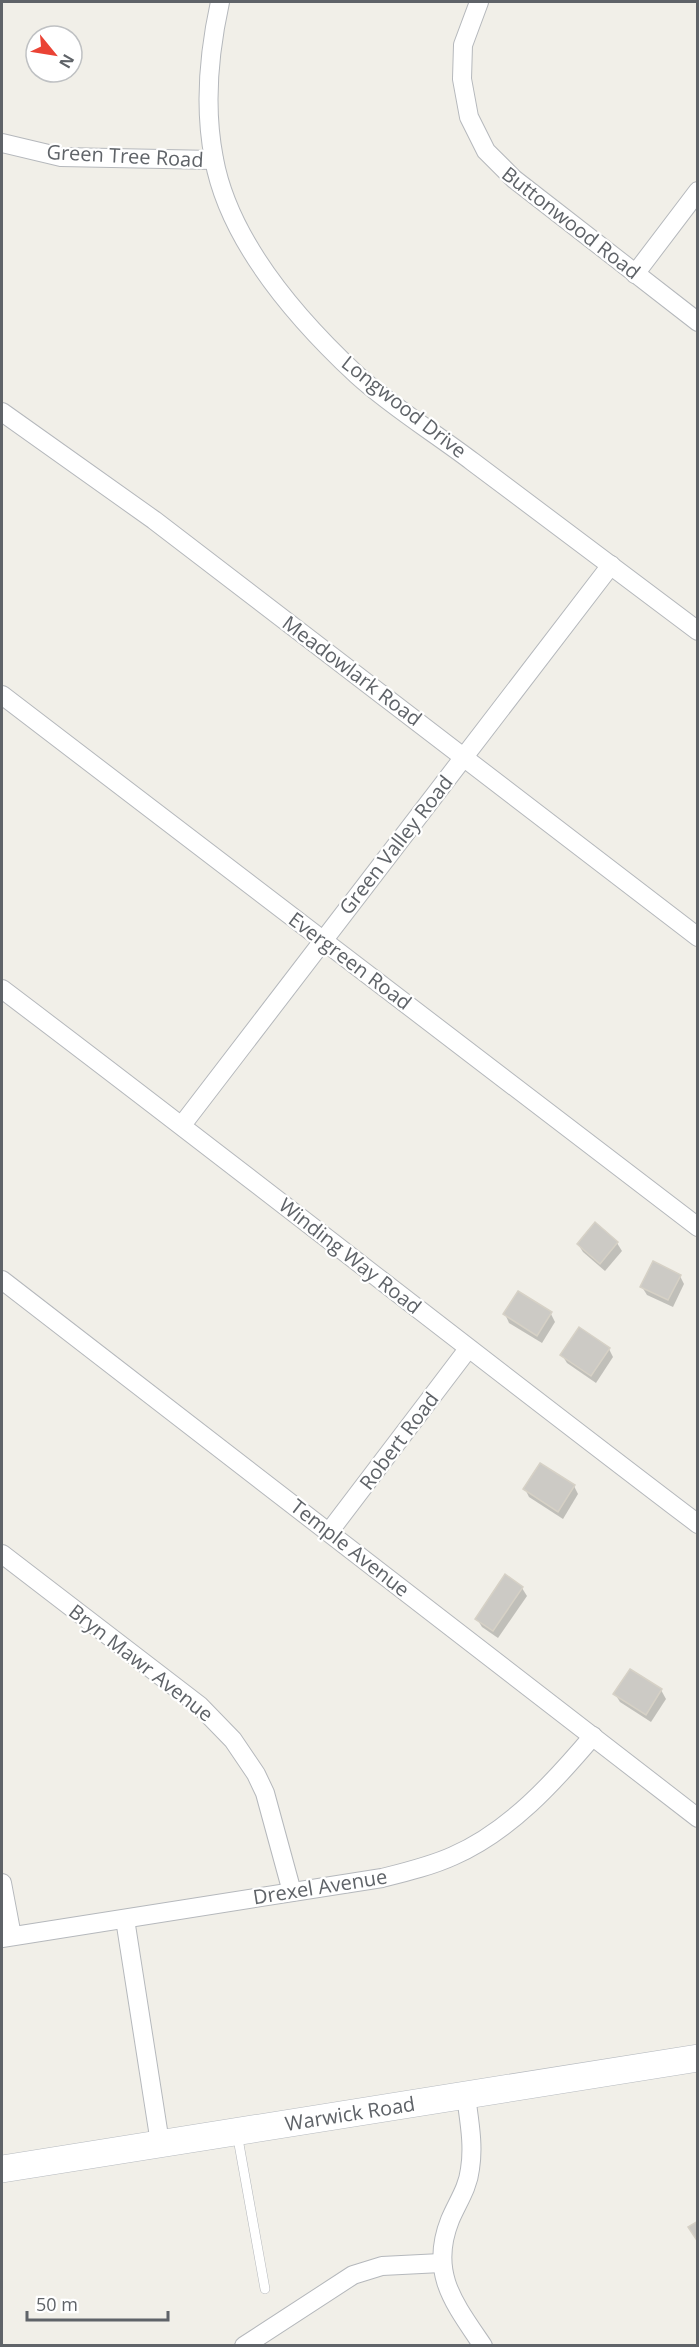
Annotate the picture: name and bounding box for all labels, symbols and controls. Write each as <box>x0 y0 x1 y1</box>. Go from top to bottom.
north arrow <box>24 24 84 84</box>
text: N <box>54 50 80 73</box>
street label: Green Tree Road <box>46 138 204 173</box>
street label: Buttonwood Road <box>497 160 646 285</box>
street label: Longwood Drive <box>336 349 472 464</box>
street label: Meadowlark Road <box>277 609 427 732</box>
street label: Green Valley Road <box>333 769 459 920</box>
street label: Evergreen Road <box>283 906 417 1016</box>
street label: Winding Way Road <box>273 1191 427 1320</box>
street label: Robert Road <box>353 1386 444 1495</box>
street label: Temple Avenue <box>285 1493 415 1603</box>
street label: Bryn Mawr Avenue <box>64 1598 219 1727</box>
street label: Drexel Avenue <box>251 1863 389 1910</box>
street label: Warwick Road <box>283 2090 417 2137</box>
scale bar <box>27 2284 168 2322</box>
text: 50 m <box>36 2292 78 2316</box>

